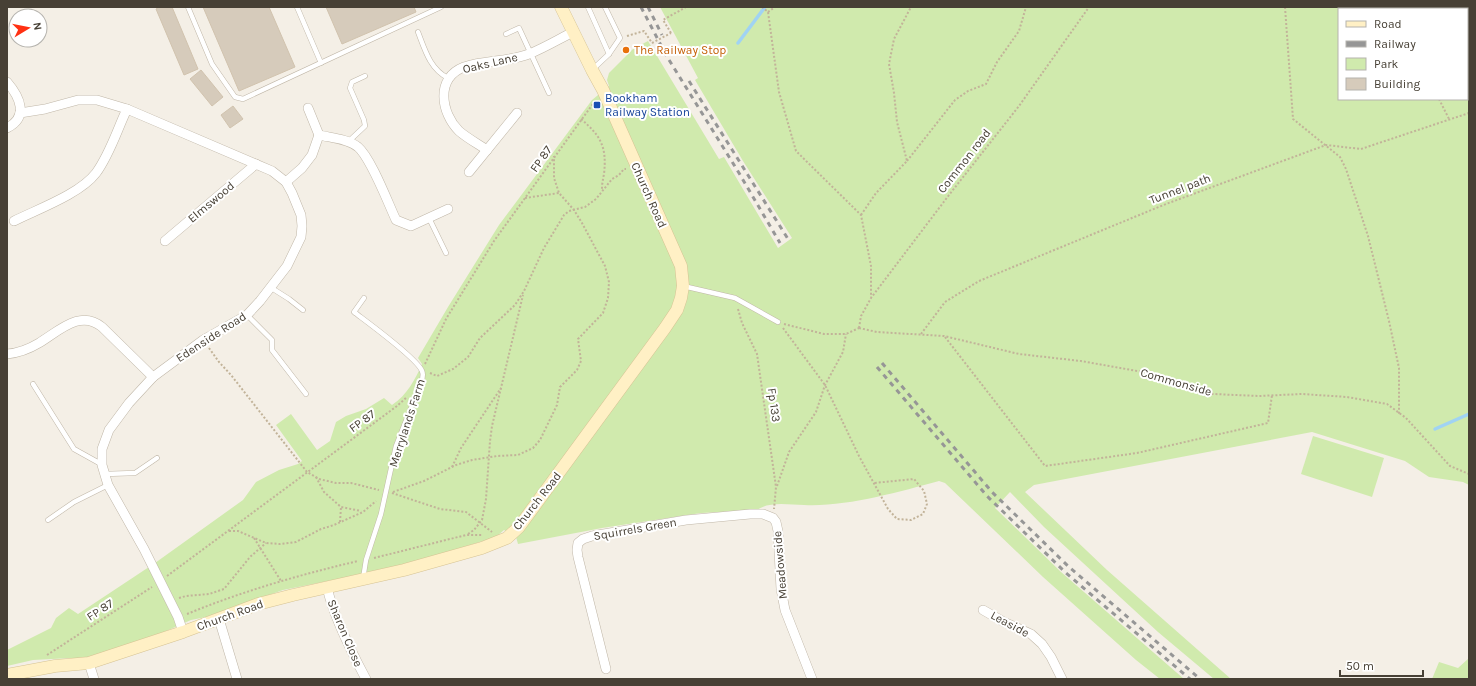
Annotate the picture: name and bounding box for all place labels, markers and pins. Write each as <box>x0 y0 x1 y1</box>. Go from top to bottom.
place label: The Railway Stop <box>634 43 726 57</box>
marker: The Railway Stop <box>621 45 631 55</box>
place label: Bookham Railway Station <box>605 91 690 119</box>
marker: Bookham Railway Station <box>592 100 602 110</box>

